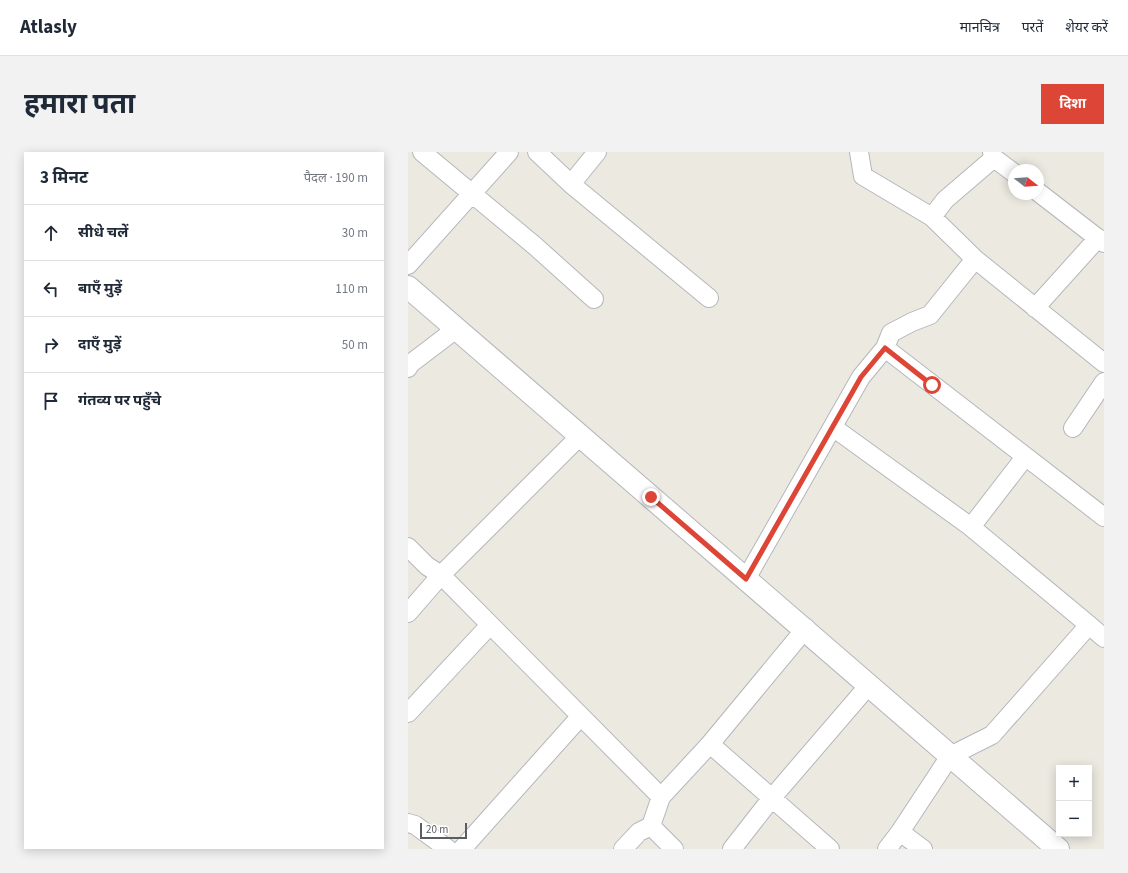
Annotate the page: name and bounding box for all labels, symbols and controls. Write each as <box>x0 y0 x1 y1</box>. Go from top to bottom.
text: Atlasly <box>20 14 77 41</box>
text: मानचित्र <box>960 18 1000 38</box>
text: परतें <box>1022 18 1043 38</box>
text: शेयर करें <box>1065 18 1108 38</box>
text: हमारा पता <box>24 84 135 124</box>
button: दिशा <box>1041 84 1104 124</box>
north arrow <box>1008 164 1044 200</box>
text: 3 मिनट <box>40 166 88 190</box>
text: पैदल · 190 m <box>304 169 368 187</box>
icon: ahead <box>40 222 62 244</box>
text: सीधे चलें <box>78 222 128 243</box>
text: 30 m <box>342 224 368 242</box>
icon: left <box>40 278 62 300</box>
text: बाएँ मुड़ें <box>78 278 122 299</box>
text: 110 m <box>335 280 368 298</box>
icon: right <box>40 334 62 356</box>
text: दाएँ मुड़ें <box>78 334 121 355</box>
text: 50 m <box>342 336 368 354</box>
route start <box>923 376 941 394</box>
icon: arrive <box>40 390 62 412</box>
text: गंतव्य पर पहुँचे <box>78 390 161 411</box>
route end <box>642 488 660 506</box>
map controls <box>1056 765 1092 837</box>
button: + <box>1056 765 1092 801</box>
button: − <box>1056 801 1092 837</box>
scale bar <box>420 821 467 840</box>
text: 20 m <box>426 822 448 837</box>

